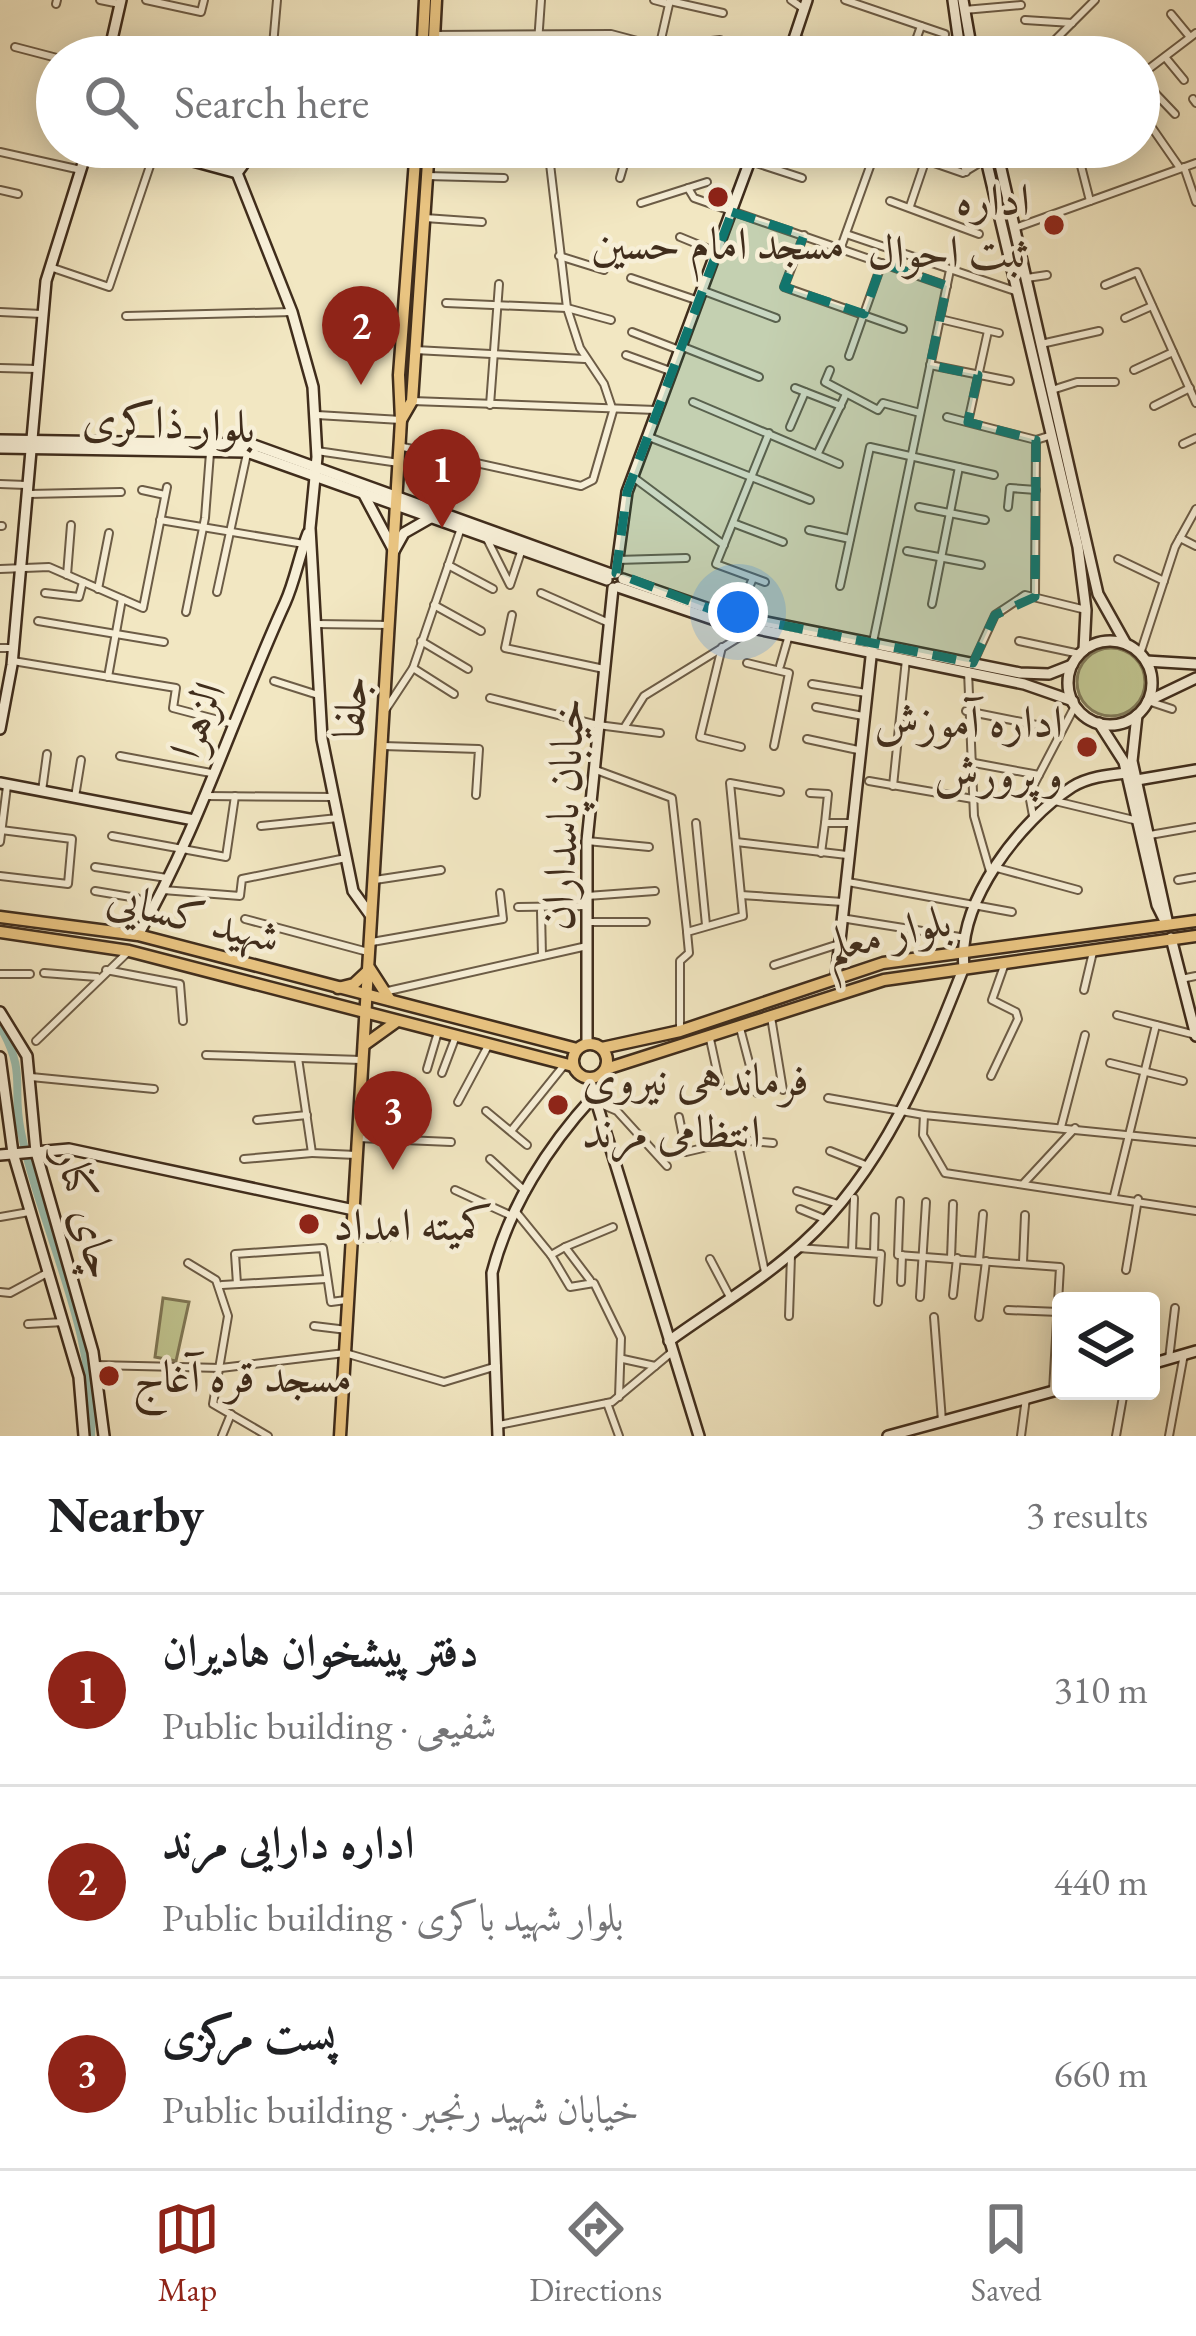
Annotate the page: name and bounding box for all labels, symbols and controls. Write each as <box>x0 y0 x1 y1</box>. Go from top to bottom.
search box <box>36 36 1160 168</box>
icon: search <box>78 69 144 135</box>
text: Search here <box>174 73 369 131</box>
place label: اداره ثبت احوال <box>868 170 1030 280</box>
marker: مسجد امام حسین <box>705 184 731 210</box>
marker: اداره ثبت احوال <box>1041 212 1067 238</box>
place label: مسجد امام حسین <box>591 214 845 283</box>
pin: 2 <box>322 286 400 385</box>
street label: بلوار ذاکری <box>81 389 257 455</box>
pin: 1 <box>403 429 481 528</box>
your location <box>708 582 768 642</box>
street label: الزهرا <box>155 673 239 767</box>
street label: جلفا <box>318 674 380 740</box>
place label: اداره آموزش و پرورش <box>874 692 1063 802</box>
street label: خیابان پاسداران <box>527 696 601 932</box>
marker: اداره آموزش و پرورش <box>1074 734 1100 760</box>
street label: شهید کسایی <box>101 867 286 966</box>
street label: بلوار معلم <box>820 890 960 990</box>
place label: فرماندهی نیروی انتظامی مرند <box>582 1050 809 1163</box>
pin: 3 <box>354 1071 432 1170</box>
marker: فرماندهی نیروی انتظامی مرند <box>545 1092 571 1118</box>
street label: چای کنار <box>39 1136 133 1285</box>
place label: کمیته امداد <box>333 1195 494 1253</box>
marker: کمیته امداد <box>296 1211 322 1237</box>
map controls <box>1052 1292 1160 1400</box>
button: layers <box>1052 1292 1160 1400</box>
place label: مسجد قره آغاج <box>133 1347 352 1417</box>
marker: مسجد قره آغاج <box>96 1363 122 1389</box>
text: Nearby <box>48 1481 204 1547</box>
text: 3 results <box>1026 1489 1148 1540</box>
text: دفتر پیشخوان هادیران <box>162 1621 479 1679</box>
text: 1 <box>77 1664 97 1715</box>
text: 310 m <box>1054 1664 1148 1715</box>
text: Public building · شفیعی <box>162 1700 497 1751</box>
text: اداره دارایی مرند <box>162 1813 415 1871</box>
text: 2 <box>77 1856 97 1907</box>
text: 440 m <box>1054 1856 1148 1907</box>
text: Public building · بلوار شهید باکری <box>162 1892 624 1943</box>
text: پست مرکزی <box>162 2005 336 2063</box>
text: 3 <box>77 2048 97 2099</box>
text: 660 m <box>1054 2048 1148 2099</box>
text: Public building · خیابان شهید رنجبر <box>162 2084 639 2135</box>
tab: Map <box>154 2196 220 2311</box>
tab: Directions <box>529 2196 662 2311</box>
tab: Saved <box>971 2196 1042 2311</box>

